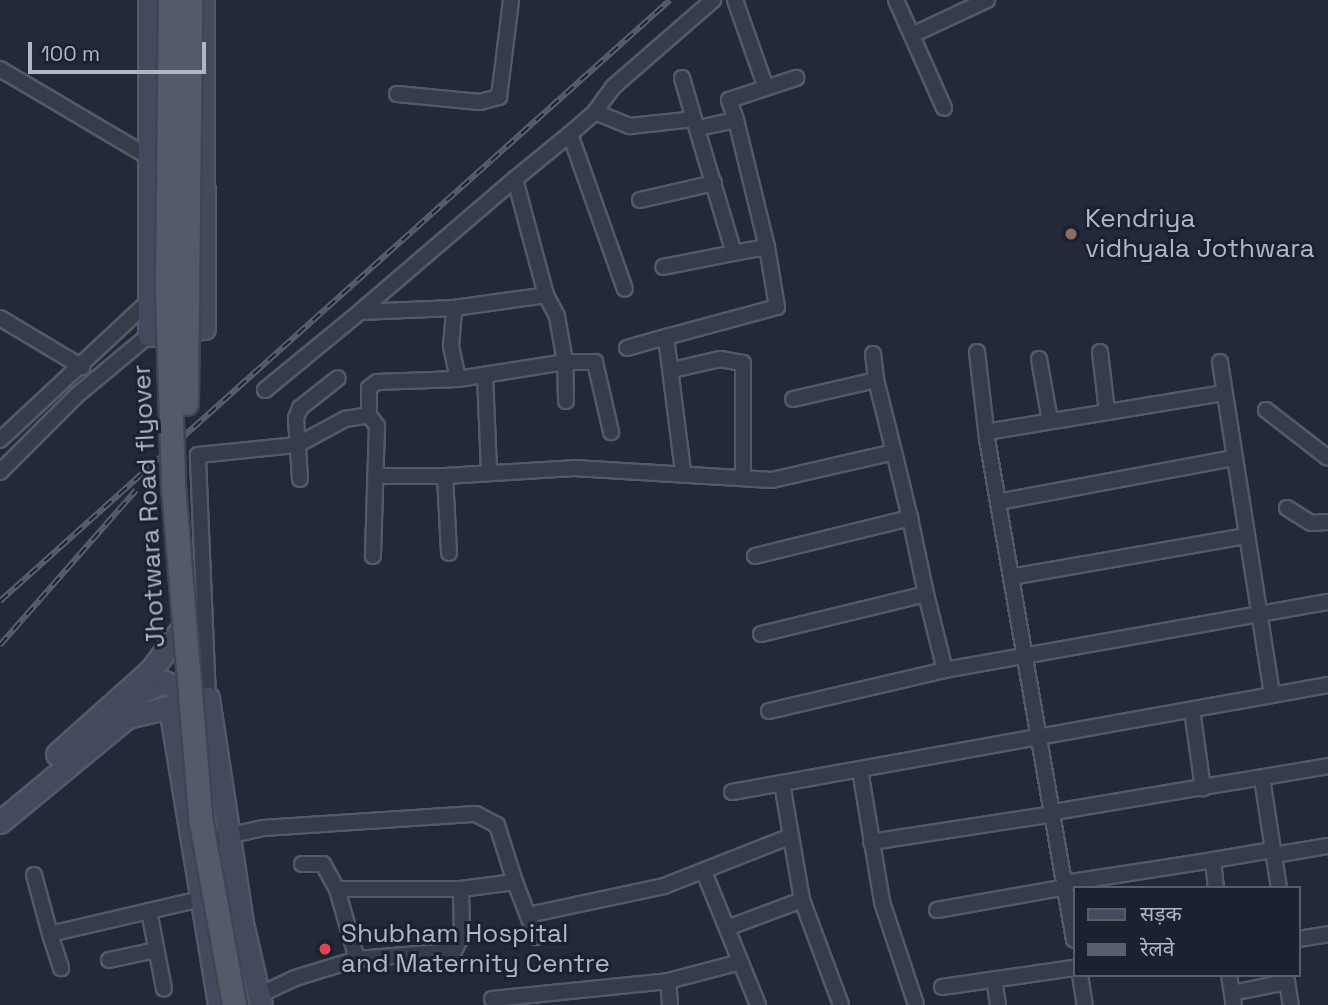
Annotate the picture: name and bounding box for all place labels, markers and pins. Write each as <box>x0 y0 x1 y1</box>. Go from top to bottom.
place label: Kendriya vidhyala Jothwara <box>1085 203 1315 264</box>
marker: Kendriya vidhyala Jothwara <box>1063 226 1079 242</box>
place label: Shubham Hospital and Maternity Centre <box>341 918 610 979</box>
marker: Shubham Hospital and Maternity Centre <box>315 939 335 959</box>

